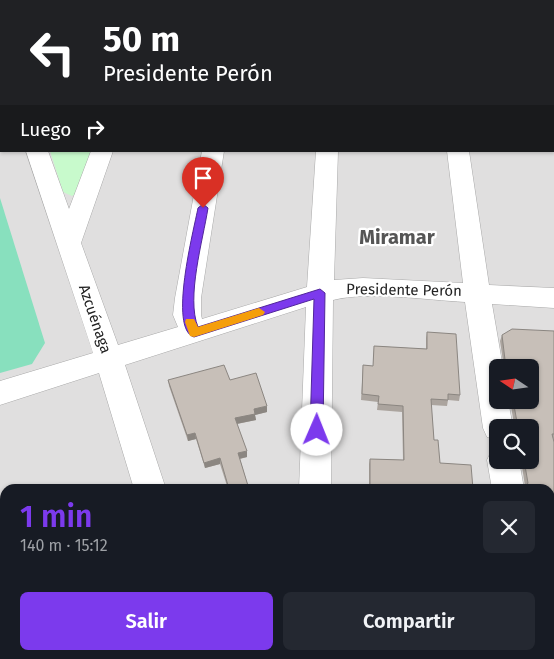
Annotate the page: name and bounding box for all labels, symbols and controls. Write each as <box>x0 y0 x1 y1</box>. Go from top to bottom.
text: 50 m <box>103 18 180 60</box>
icon: left <box>20 20 85 85</box>
text: Presidente Perón <box>103 60 273 87</box>
icon: right <box>81 115 109 143</box>
text: Luego <box>20 118 71 141</box>
pin <box>182 157 224 208</box>
icon: arrive <box>189 164 217 192</box>
district label: Miramar <box>359 225 436 249</box>
street label: Presidente Perón <box>346 280 462 300</box>
street label: Azcuénaga <box>75 282 115 356</box>
north arrow <box>489 359 539 409</box>
map controls <box>489 359 539 469</box>
position arrow <box>290 403 342 455</box>
button: search <box>489 419 539 469</box>
text: 1 min <box>20 499 92 535</box>
button: close <box>483 501 535 553</box>
text: 140 m · 15:12 <box>20 536 108 555</box>
button: Salir <box>20 592 273 650</box>
button: Compartir <box>283 592 535 650</box>

